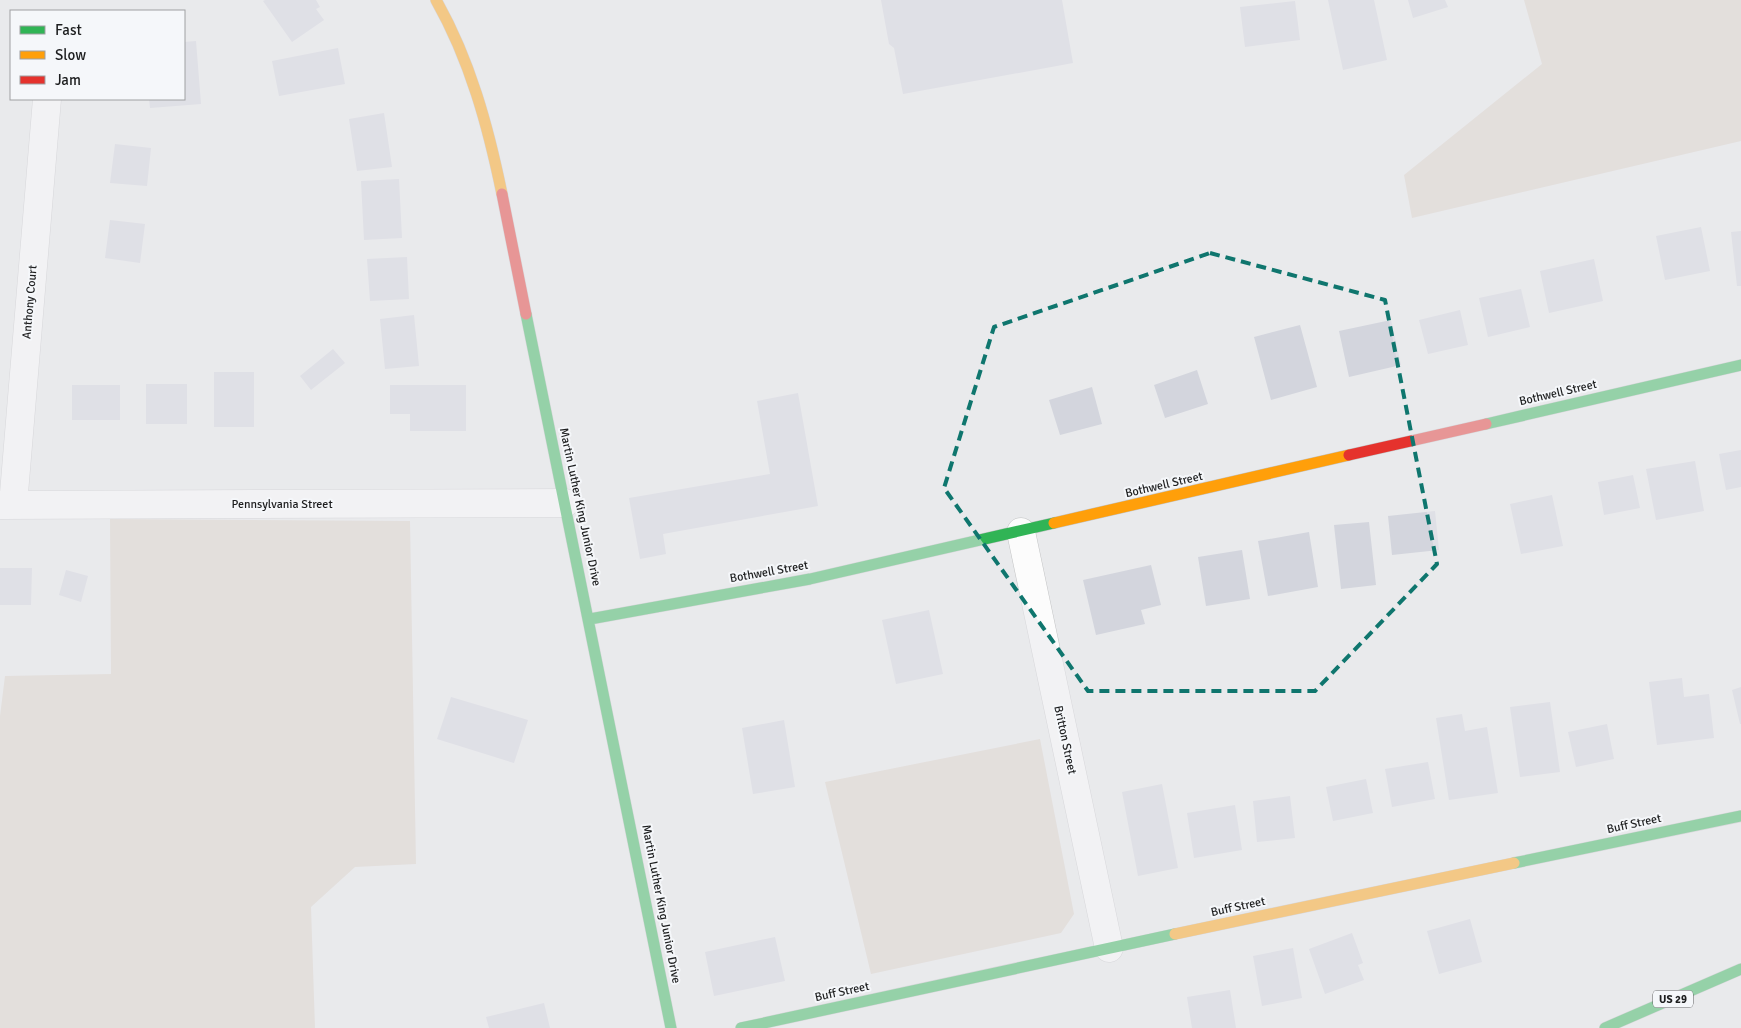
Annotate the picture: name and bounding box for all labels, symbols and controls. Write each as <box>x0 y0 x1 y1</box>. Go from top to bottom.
legend <box>10 10 185 100</box>
text: Fast <box>55 21 82 39</box>
text: Slow <box>55 46 86 64</box>
text: Jam <box>55 71 81 89</box>
street label: Anthony Court <box>19 264 41 340</box>
street label: Bothwell Street <box>1518 377 1598 409</box>
street label: Martin Luther King Junior Drive <box>556 427 604 587</box>
street label: Bothwell Street <box>1124 469 1204 501</box>
street label: Pennsylvania Street <box>231 497 333 512</box>
street label: Bothwell Street <box>729 558 809 586</box>
street label: Britton Street <box>1050 704 1080 776</box>
street label: Buff Street <box>1605 811 1663 837</box>
street label: Martin Luther King Junior Drive <box>638 823 684 985</box>
street label: Buff Street <box>1209 894 1267 920</box>
street label: Buff Street <box>813 979 871 1005</box>
road number: US 29 <box>1653 991 1693 1008</box>

